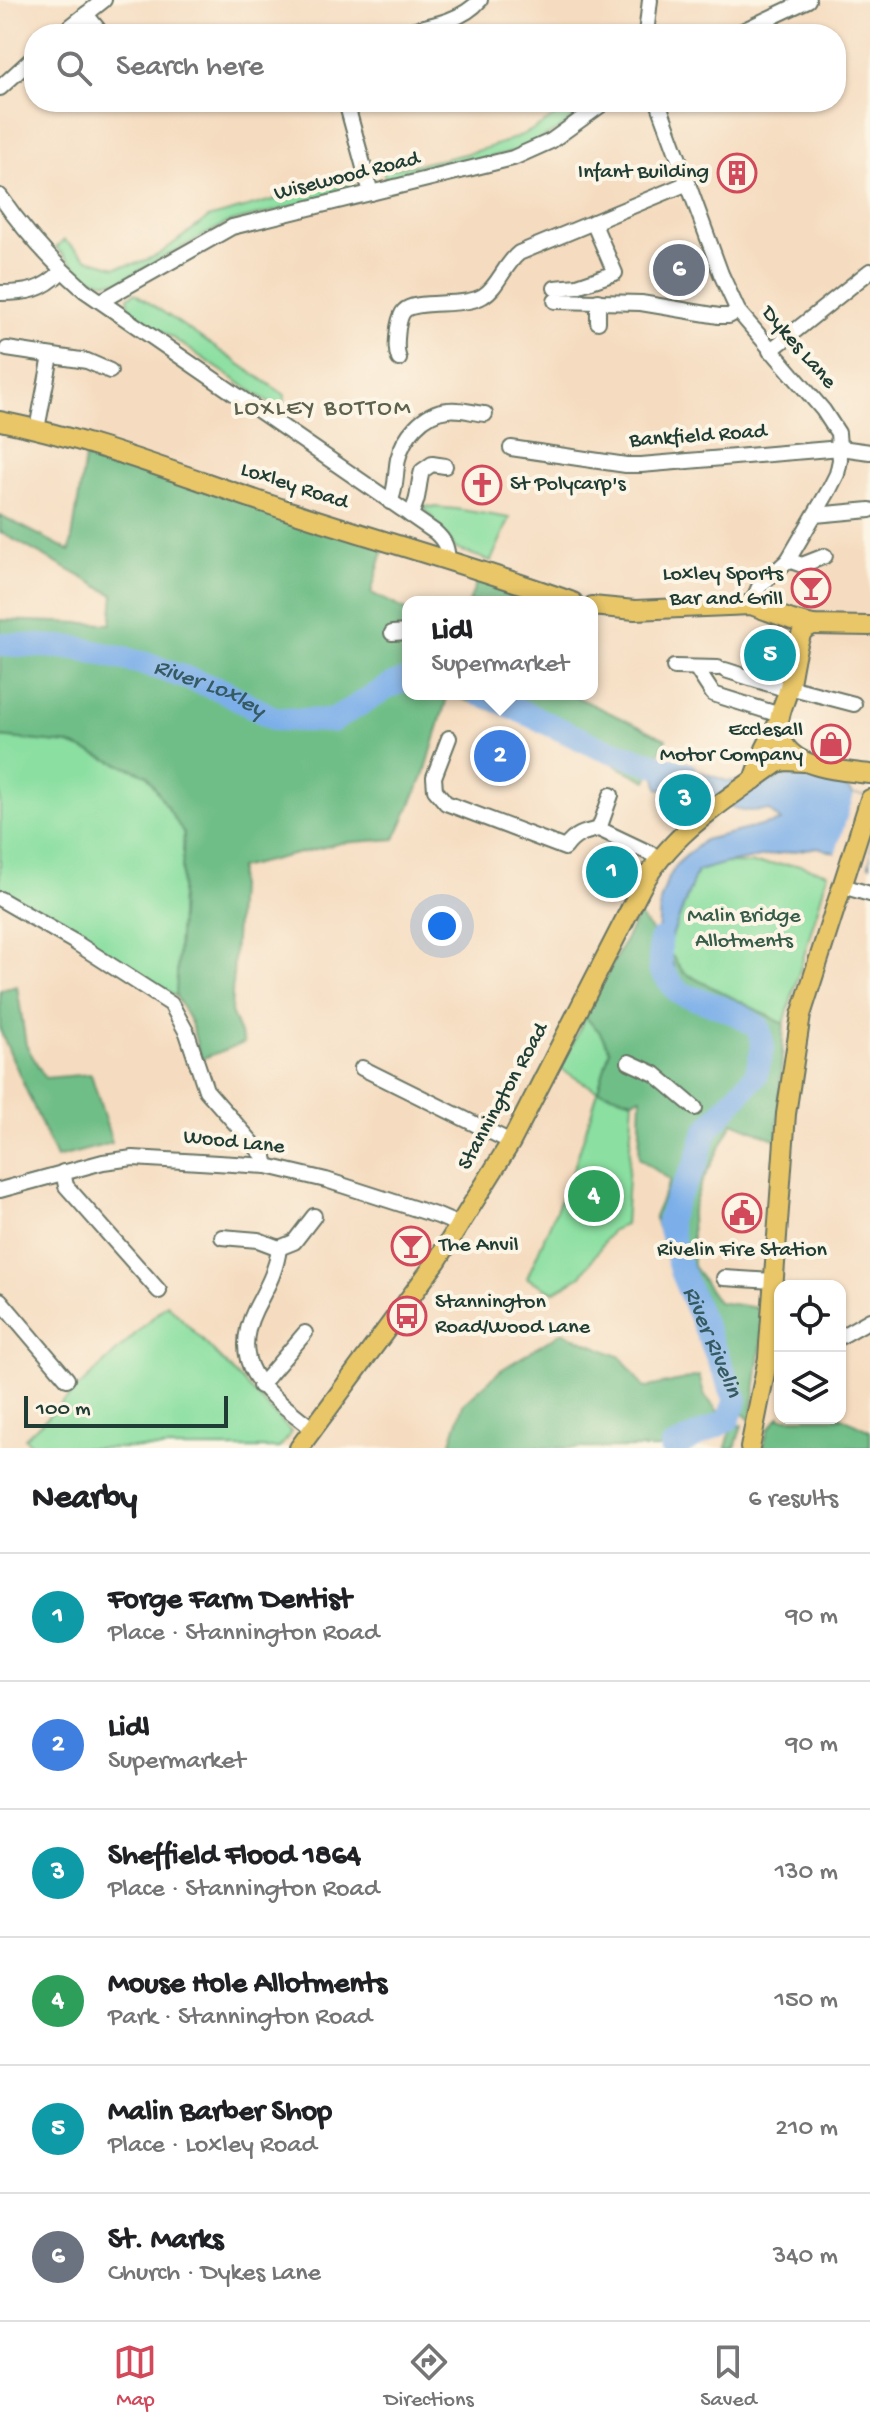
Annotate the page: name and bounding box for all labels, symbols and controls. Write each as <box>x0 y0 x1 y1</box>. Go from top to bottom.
search box <box>24 24 846 112</box>
icon: search <box>52 46 96 90</box>
text: Search here <box>116 51 264 86</box>
street label: Wisewood Road <box>272 146 424 208</box>
building icon: Infant Building <box>716 152 758 194</box>
place label: Infant Building <box>578 160 709 186</box>
pin: 6 <box>653 240 705 300</box>
street label: Dykes Lane <box>754 300 842 395</box>
district label: LOXLEY BOTTOM <box>234 395 412 424</box>
street label: Bankfield Road <box>627 419 770 455</box>
street label: Loxley Road <box>237 457 353 517</box>
church icon: St Polycarp's <box>461 464 503 506</box>
place label: St Polycarp's <box>510 472 627 498</box>
place label: Loxley Sports Bar and Grill <box>662 562 784 613</box>
bar icon: Loxley Sports Bar and Grill <box>790 567 832 609</box>
popup <box>402 596 598 700</box>
text: Lidl <box>431 615 473 650</box>
pin: 5 <box>744 625 796 685</box>
text: Supermarket <box>431 650 569 681</box>
water label: River Loxley <box>150 653 272 726</box>
place label: Ecclesall Motor Company <box>660 718 803 769</box>
shop icon: Ecclesall Motor Company <box>810 723 852 765</box>
pin: 2 <box>474 726 526 786</box>
pin: 3 <box>659 770 711 830</box>
pin: 1 <box>586 842 638 902</box>
park label: Malin Bridge Allotments <box>687 904 801 955</box>
your location <box>422 906 462 946</box>
street label: Stannington Road <box>453 1017 556 1175</box>
street label: Wood Lane <box>182 1125 287 1161</box>
pin: 4 <box>568 1166 620 1226</box>
public building icon: Rivelin Fire Station <box>721 1192 763 1234</box>
bar icon: The Anvil <box>390 1225 432 1267</box>
place label: The Anvil <box>437 1233 519 1259</box>
place label: Rivelin Fire Station <box>657 1238 828 1264</box>
map controls <box>774 1280 846 1424</box>
button: locate <box>774 1280 846 1352</box>
water label: River Rivelin <box>675 1282 748 1402</box>
place label: Stannington Road/Wood Lane <box>435 1290 591 1341</box>
bus stop icon: Stannington Road/Wood Lane <box>386 1295 428 1337</box>
button: layers <box>774 1352 846 1424</box>
scale bar <box>24 1392 228 1428</box>
text: 100 m <box>36 1397 91 1423</box>
text: Nearby <box>32 1480 137 1520</box>
text: 6 results <box>748 1485 838 1516</box>
text: Forge Farm Dentist <box>108 1584 352 1619</box>
text: 1 <box>53 1602 63 1633</box>
text: 90 m <box>786 1602 838 1633</box>
text: Place · Stannington Road <box>108 1619 379 1650</box>
text: Lidl <box>108 1712 150 1747</box>
text: 2 <box>52 1730 64 1761</box>
text: 90 m <box>786 1730 838 1761</box>
text: Supermarket <box>108 1747 245 1778</box>
text: Sheffield Flood 1864 <box>108 1840 361 1875</box>
text: 3 <box>51 1858 65 1889</box>
text: 130 m <box>775 1858 838 1889</box>
text: Place · Stannington Road <box>108 1875 379 1906</box>
text: Mouse Hole Allotments <box>108 1968 387 2003</box>
text: 4 <box>52 1986 64 2017</box>
text: 150 m <box>774 1986 838 2017</box>
text: Park · Stannington Road <box>108 2003 372 2034</box>
text: Malin Barber Shop <box>108 2096 332 2131</box>
text: 5 <box>51 2114 65 2145</box>
text: 210 m <box>775 2114 838 2145</box>
text: Place · Loxley Road <box>108 2131 317 2162</box>
text: St. Marks <box>108 2224 223 2259</box>
text: 6 <box>51 2242 65 2273</box>
text: 340 m <box>773 2242 838 2273</box>
text: Church · Dykes Lane <box>108 2259 321 2290</box>
tab: Map <box>113 2340 157 2414</box>
tab: Directions <box>384 2340 474 2414</box>
tab: Saved <box>700 2340 757 2414</box>

